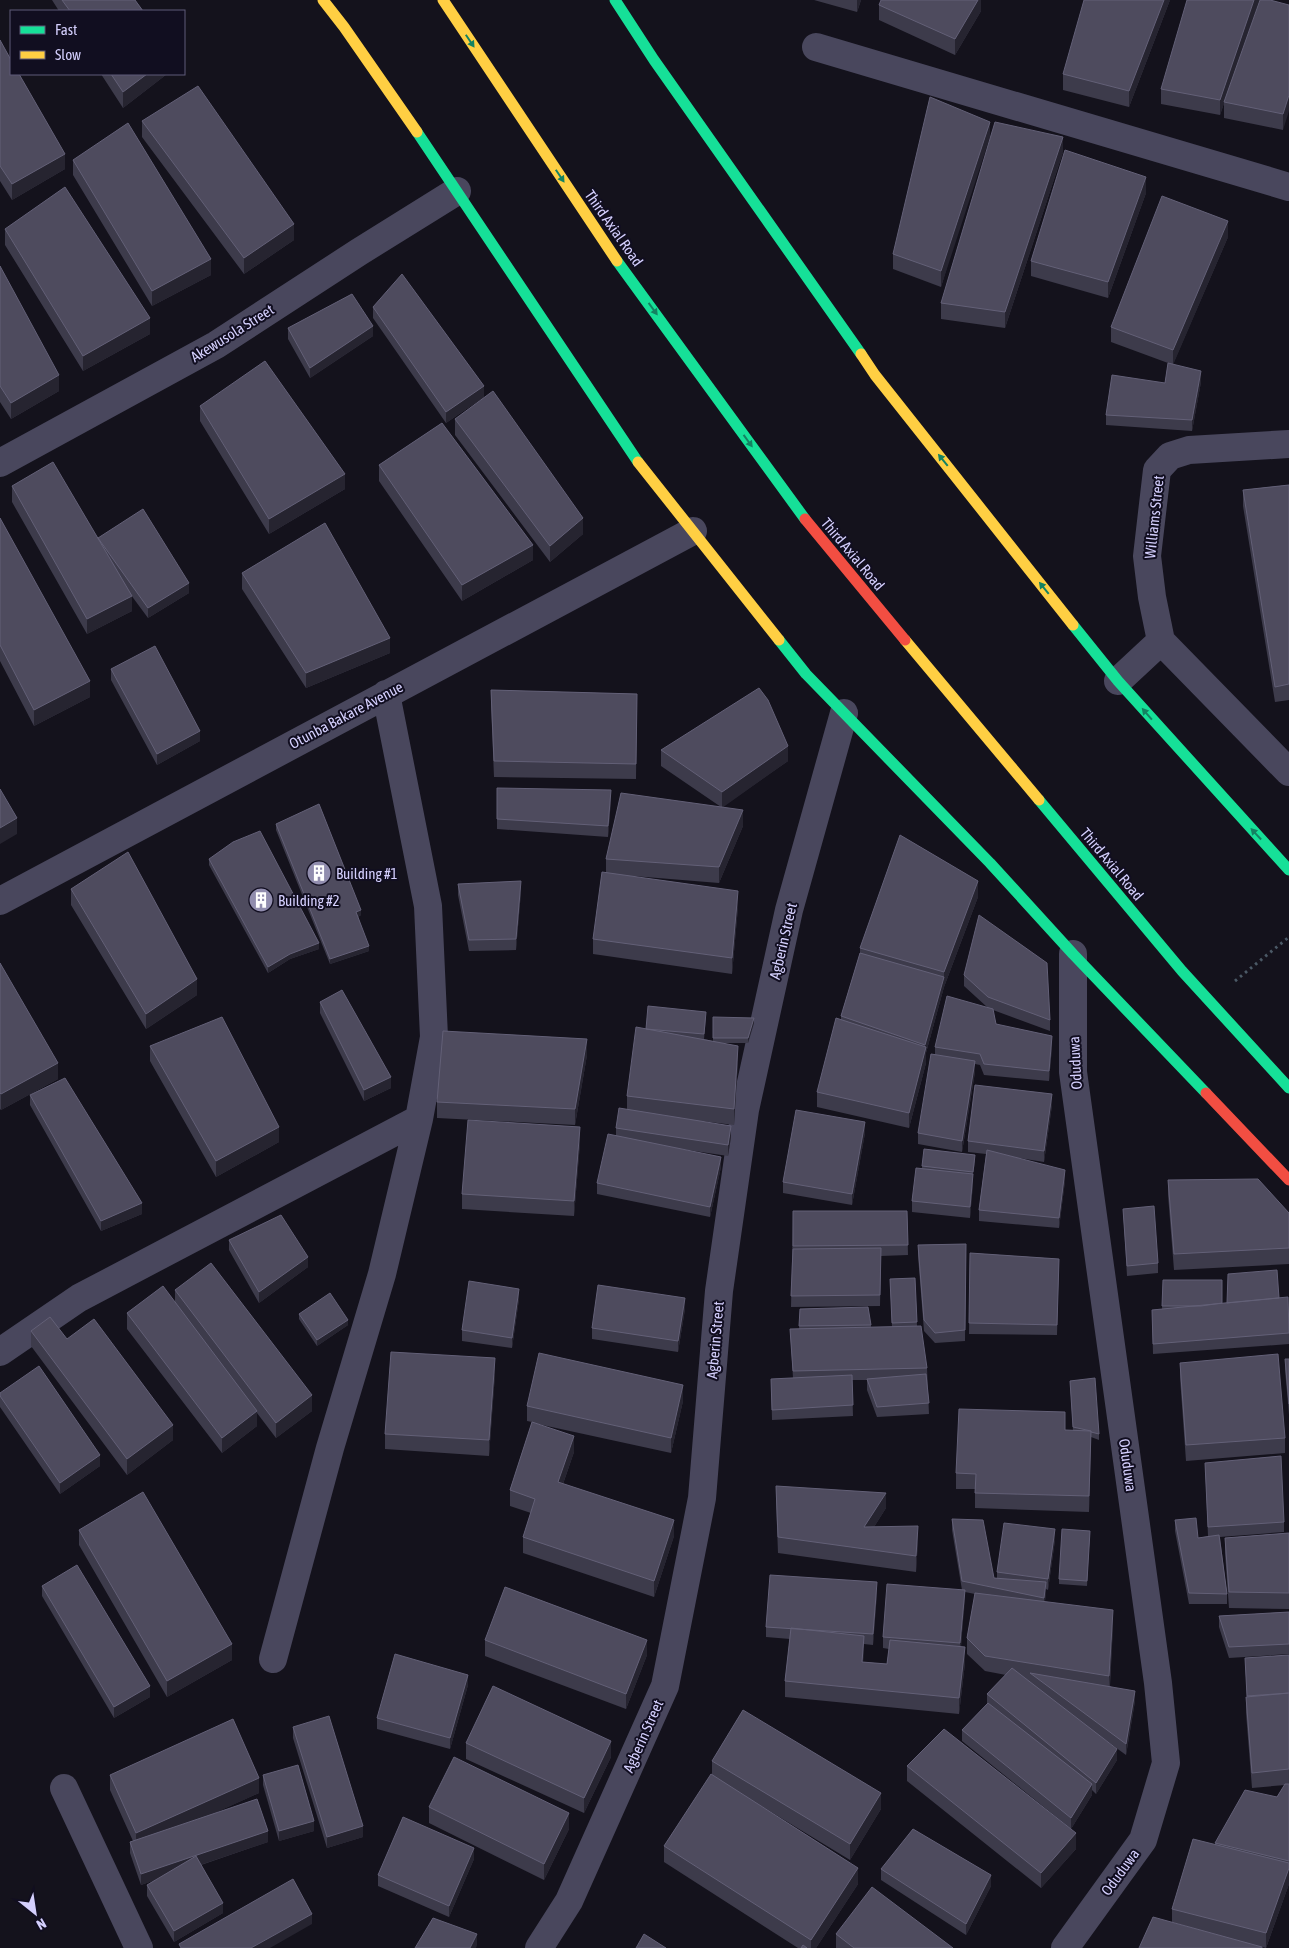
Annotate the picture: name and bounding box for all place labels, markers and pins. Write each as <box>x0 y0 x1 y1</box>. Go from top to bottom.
building icon: Building #1 <box>306 860 332 886</box>
place label: Building #1 <box>336 865 398 882</box>
building icon: Building #2 <box>248 887 274 913</box>
place label: Building #2 <box>278 892 340 909</box>

